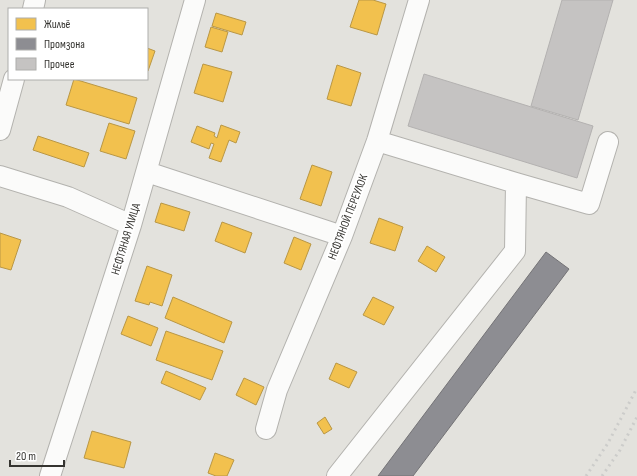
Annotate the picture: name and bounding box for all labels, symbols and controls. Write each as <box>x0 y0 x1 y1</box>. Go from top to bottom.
legend <box>8 8 148 80</box>
text: Жильё <box>44 17 71 32</box>
text: Промзона <box>44 37 85 52</box>
text: Прочее <box>44 57 75 72</box>
street label: НЕФТЯНОЙ ПЕРЕУЛОК <box>325 172 371 262</box>
street label: НЕФТЯНАЯ УЛИЦА <box>108 201 144 277</box>
scale bar <box>10 442 64 468</box>
text: 20 m <box>16 449 36 464</box>

